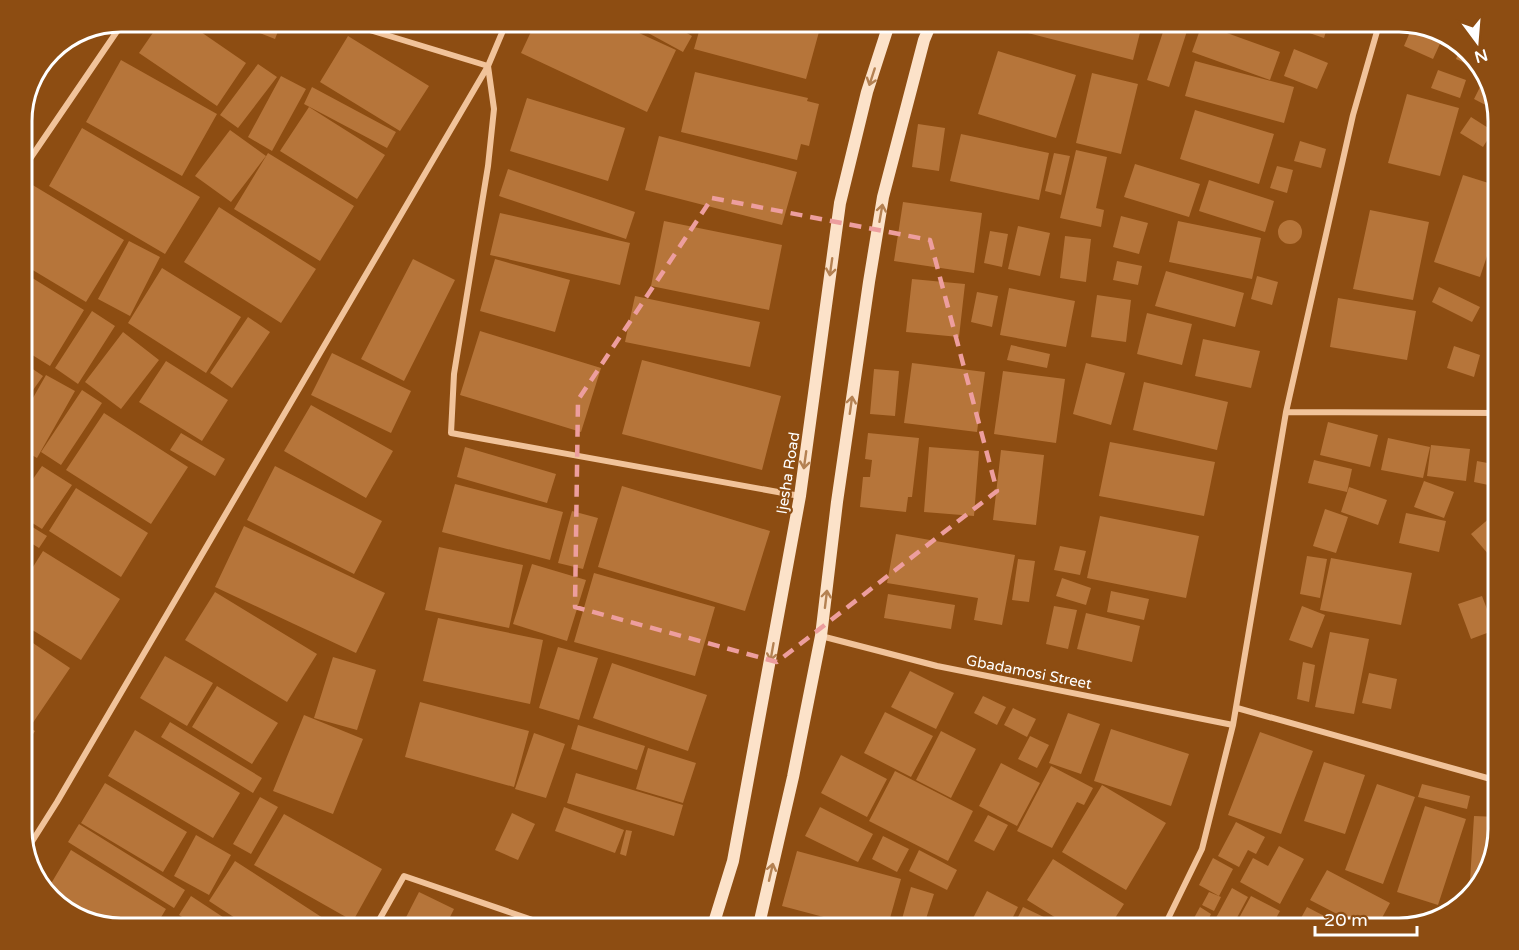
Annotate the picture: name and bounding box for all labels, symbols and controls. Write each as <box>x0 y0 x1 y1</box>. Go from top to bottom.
north arrow <box>1447 12 1507 72</box>
text: N <box>1472 44 1490 67</box>
one-way arrow <box>866 67 877 86</box>
one-way arrow <box>876 203 887 223</box>
one-way arrow <box>826 257 837 276</box>
one-way arrow <box>846 396 857 416</box>
street label: Ijesha Road <box>773 431 803 515</box>
one-way arrow <box>799 450 810 470</box>
one-way arrow <box>821 589 832 609</box>
one-way arrow <box>766 642 777 662</box>
street label: Gbadamosi Street <box>965 651 1094 693</box>
one-way arrow <box>766 863 777 882</box>
scale bar <box>1315 899 1417 937</box>
text: 20 m <box>1324 909 1368 931</box>

